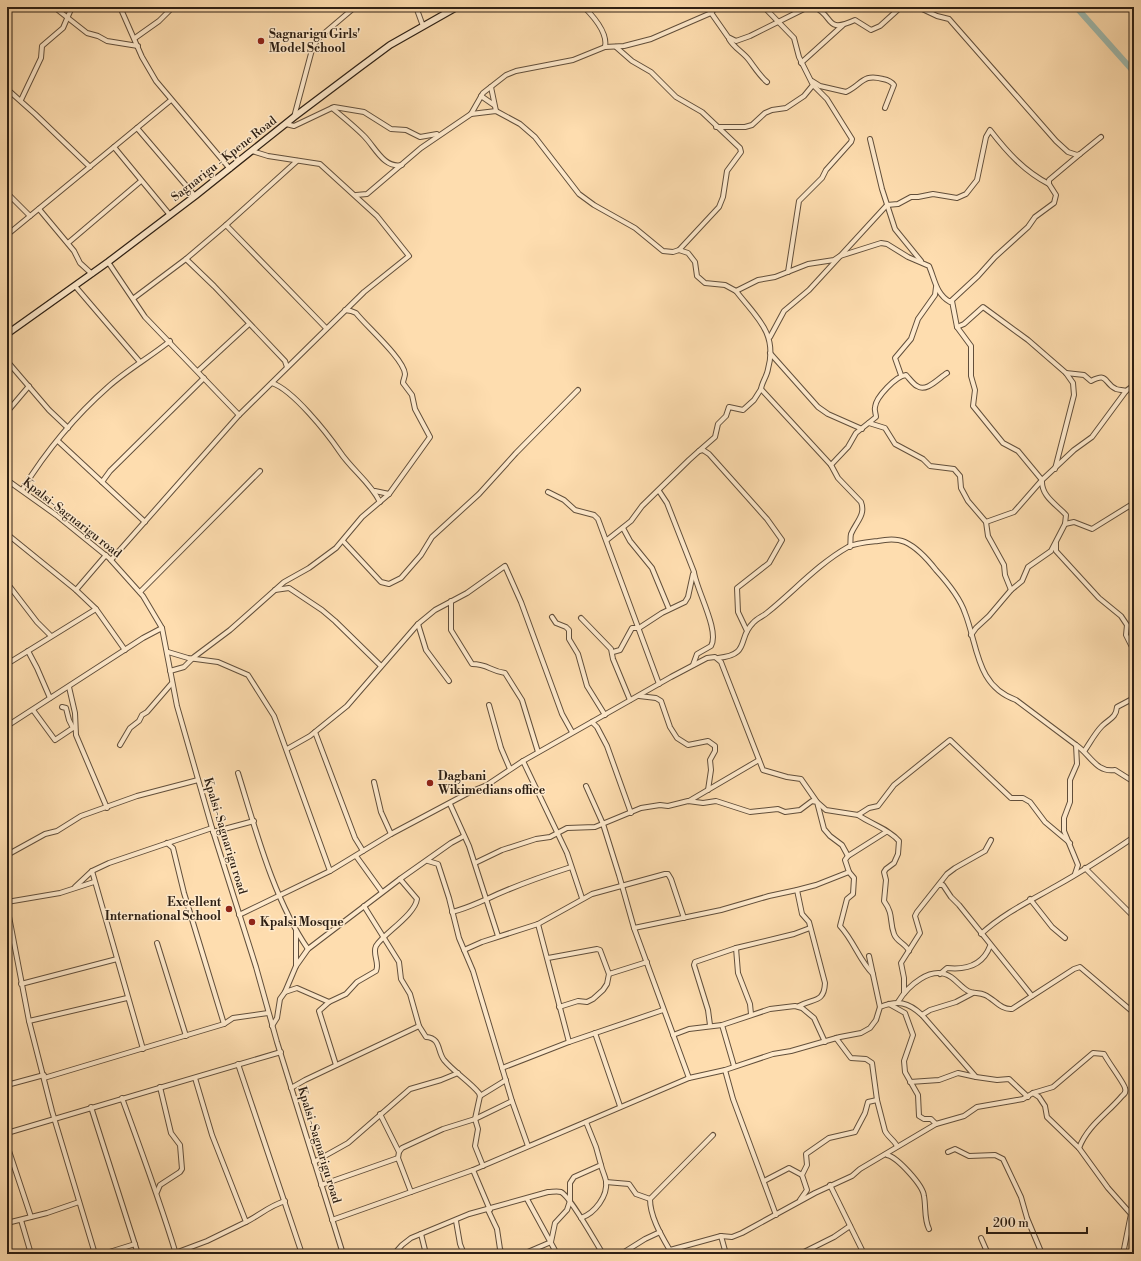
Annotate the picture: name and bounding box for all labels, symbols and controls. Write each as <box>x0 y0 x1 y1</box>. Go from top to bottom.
place label: Sagnarigu Girls' Model School <box>269 27 360 56</box>
marker: Sagnarigu Girls' Model School <box>256 36 266 46</box>
street label: Sagnarigu - Kpene Road <box>168 113 280 205</box>
street label: Kpalsi-Sagnarigu road <box>19 475 125 561</box>
place label: Dagbani Wikimedians office <box>437 769 546 798</box>
street label: Kpalsi-Sagnarigu road <box>200 776 250 896</box>
marker: Dagbani Wikimedians office <box>425 778 435 788</box>
place label: Excellent International School <box>105 895 222 924</box>
marker: Excellent International School <box>224 904 234 914</box>
place label: Kpalsi Mosque <box>260 915 344 930</box>
marker: Kpalsi Mosque <box>247 917 257 927</box>
street label: Kpalsi-Sagnarigu road <box>294 1085 344 1205</box>
scale bar <box>987 1209 1087 1235</box>
text: 200 m <box>993 1216 1029 1231</box>

